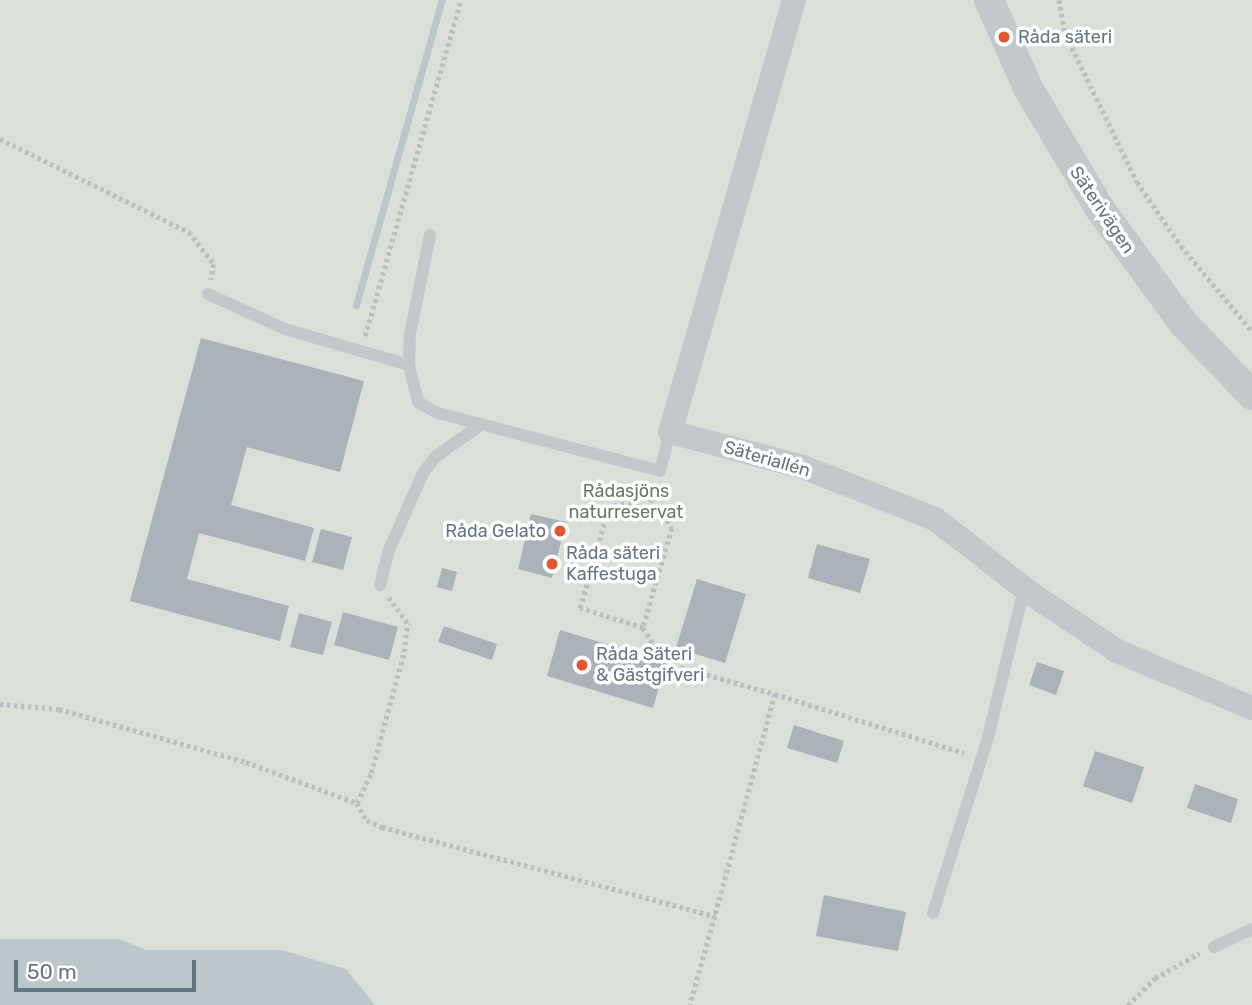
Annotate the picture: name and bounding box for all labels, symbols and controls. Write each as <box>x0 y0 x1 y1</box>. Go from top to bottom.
place label: Råda säteri <box>1018 26 1112 48</box>
marker: Råda säteri <box>996 29 1012 45</box>
street label: Säterivägen <box>1065 162 1139 258</box>
street label: Säteriallén <box>721 436 813 482</box>
park label: Rådasjöns naturreservat <box>569 481 683 524</box>
place label: Råda Gelato <box>445 520 546 542</box>
marker: Råda Gelato <box>552 523 568 539</box>
place label: Råda säteri Kaffestuga <box>566 543 660 586</box>
marker: Råda säteri Kaffestuga <box>544 556 560 572</box>
place label: Råda Säteri & Gästgifveri <box>596 644 704 686</box>
marker: Råda Säteri & Gästgifveri <box>574 657 590 673</box>
scale bar <box>18 946 200 990</box>
text: 50 m <box>27 959 77 984</box>

